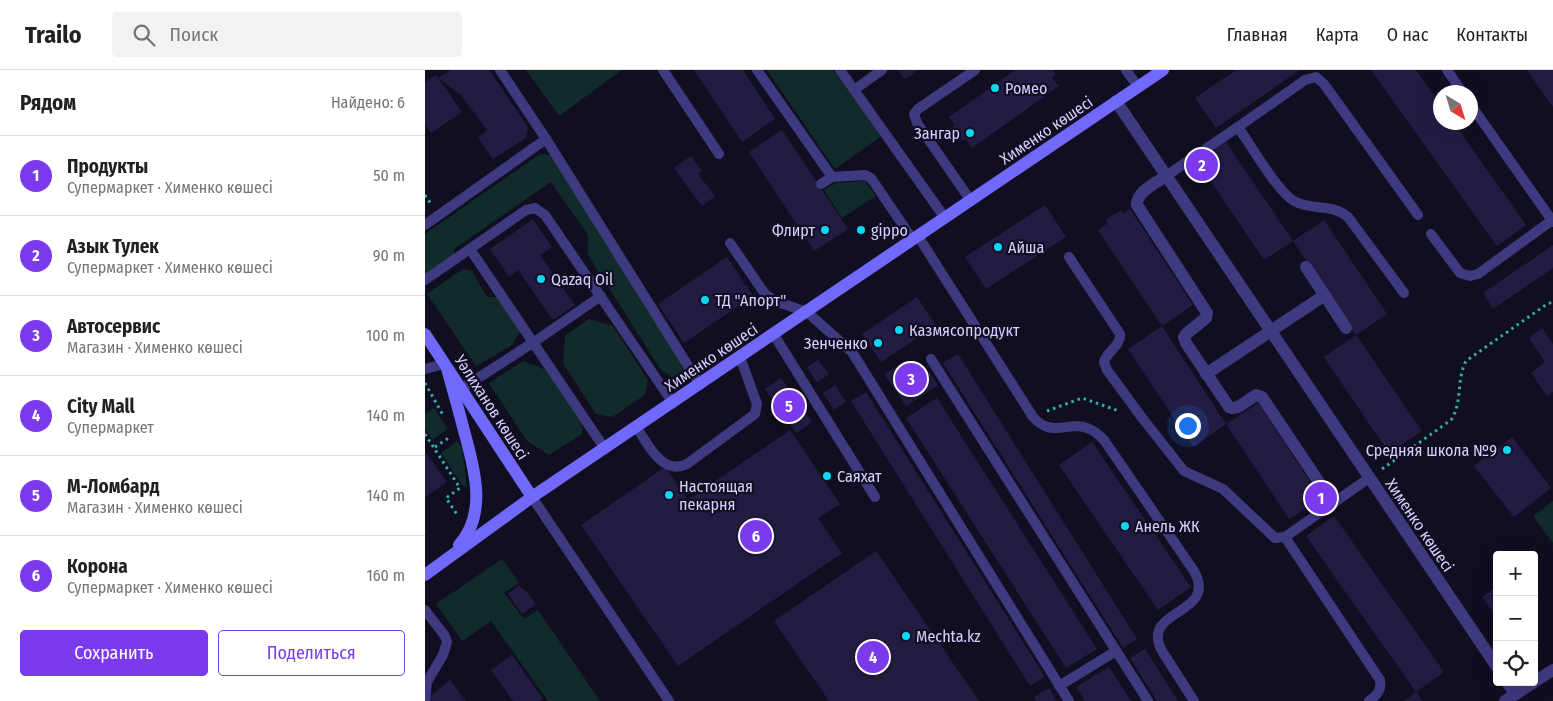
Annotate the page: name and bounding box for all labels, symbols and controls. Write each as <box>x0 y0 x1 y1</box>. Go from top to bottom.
search box <box>112 12 462 57</box>
text: Trailo <box>25 21 82 49</box>
icon: search <box>130 21 158 49</box>
text: Поиск <box>170 23 218 46</box>
text: Главная <box>1227 24 1288 46</box>
text: Карта <box>1316 24 1359 46</box>
text: О нас <box>1387 24 1428 46</box>
text: Контакты <box>1456 24 1528 46</box>
place label: Ромео <box>1005 79 1047 98</box>
marker: Ромео <box>989 82 1001 94</box>
north arrow <box>1433 85 1478 130</box>
text: Рядом <box>20 90 76 116</box>
street label: Хименко көшесі <box>996 92 1096 169</box>
text: Найдено: 6 <box>331 93 405 112</box>
place label: Зангар <box>914 124 960 143</box>
marker: Зангар <box>964 127 976 139</box>
pin: 2 <box>1186 146 1218 184</box>
text: Продукты <box>67 155 148 178</box>
text: 1 <box>33 166 39 185</box>
text: 50 m <box>373 166 405 185</box>
text: Супермаркет · Хименко көшесі <box>67 178 273 197</box>
place label: Флирт <box>772 221 815 240</box>
place label: gippo <box>871 221 908 240</box>
marker: Флирт <box>819 224 831 236</box>
marker: gippo <box>855 224 867 236</box>
text: Азык Тулек <box>67 235 159 258</box>
place label: Айша <box>1008 238 1044 257</box>
marker: Айша <box>992 241 1004 253</box>
text: 2 <box>32 246 40 265</box>
text: 90 m <box>373 246 405 265</box>
text: Супермаркет · Хименко көшесі <box>67 258 273 277</box>
place label: Qazaq Oil <box>551 270 613 289</box>
marker: Qazaq Oil <box>535 273 547 285</box>
place label: ТД "Апорт" <box>715 291 786 310</box>
marker: ТД "Апорт" <box>699 294 711 306</box>
text: Автосервис <box>67 315 160 338</box>
street label: Хименко көшесі <box>661 319 761 396</box>
place label: Казмясопродукт <box>909 321 1020 340</box>
marker: Казмясопродукт <box>893 324 905 336</box>
text: 3 <box>32 326 40 345</box>
text: 100 m <box>366 326 405 345</box>
place label: Зенченко <box>804 334 868 353</box>
marker: Зенченко <box>872 337 884 349</box>
text: Магазин · Хименко көшесі <box>67 338 243 357</box>
street label: Уәлиханов көшесі <box>450 350 533 463</box>
pin: 3 <box>895 360 927 398</box>
pin: 5 <box>773 387 805 425</box>
text: City Mall <box>67 395 135 418</box>
text: 4 <box>32 406 40 425</box>
text: 140 m <box>367 406 405 425</box>
your location <box>1175 413 1201 439</box>
text: Супермаркет <box>67 418 154 437</box>
place label: Средняя школа №9 <box>1366 441 1497 460</box>
marker: Средняя школа №9 <box>1501 444 1513 456</box>
place label: Саяхат <box>837 467 882 486</box>
marker: Саяхат <box>821 470 833 482</box>
text: М-Ломбард <box>67 475 159 498</box>
street label: Хименко көшесі <box>1381 475 1458 575</box>
place label: Настоящая пекарня <box>679 477 753 514</box>
pin: 1 <box>1305 479 1337 517</box>
text: 5 <box>32 486 40 505</box>
text: 140 m <box>367 486 405 505</box>
marker: Настоящая пекарня <box>663 489 675 501</box>
text: Магазин · Хименко көшесі <box>67 498 243 517</box>
pin: 6 <box>740 517 772 555</box>
place label: Анель ЖК <box>1135 517 1200 536</box>
marker: Анель ЖК <box>1119 520 1131 532</box>
map controls <box>1493 551 1538 686</box>
button: + <box>1493 551 1538 596</box>
text: Корона <box>67 555 128 578</box>
text: 6 <box>32 566 40 585</box>
text: 160 m <box>366 566 405 585</box>
text: Супермаркет · Хименко көшесі <box>67 578 273 597</box>
button: − <box>1493 596 1538 641</box>
place label: Mechta.kz <box>916 627 981 646</box>
button: Сохранить <box>20 630 208 676</box>
button: Поделиться <box>218 630 405 676</box>
marker: Mechta.kz <box>900 630 912 642</box>
pin: 4 <box>857 638 889 676</box>
button: locate <box>1493 641 1538 686</box>

